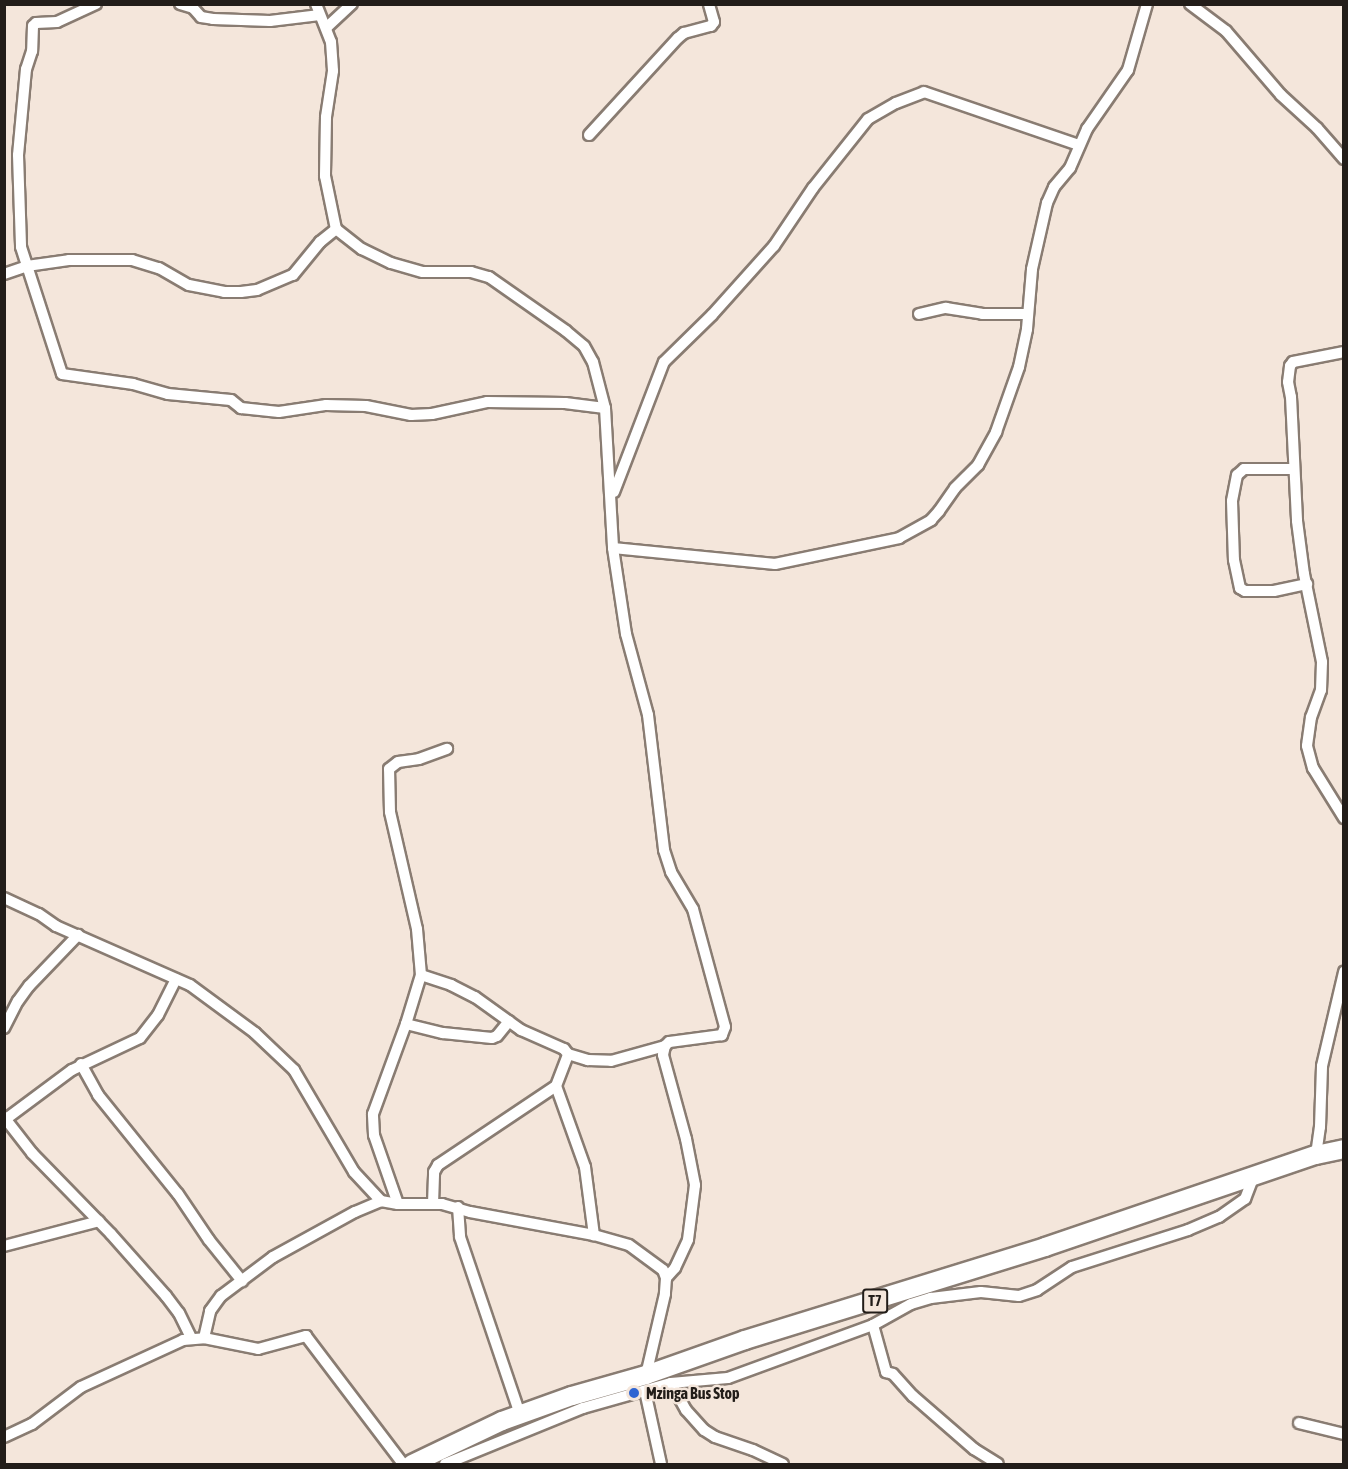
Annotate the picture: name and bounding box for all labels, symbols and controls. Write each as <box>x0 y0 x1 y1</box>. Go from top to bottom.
road number: T7 <box>862 1289 888 1313</box>
place label: Mzinga Bus Stop <box>646 1383 740 1403</box>
marker: Mzinga Bus Stop <box>627 1386 641 1400</box>

